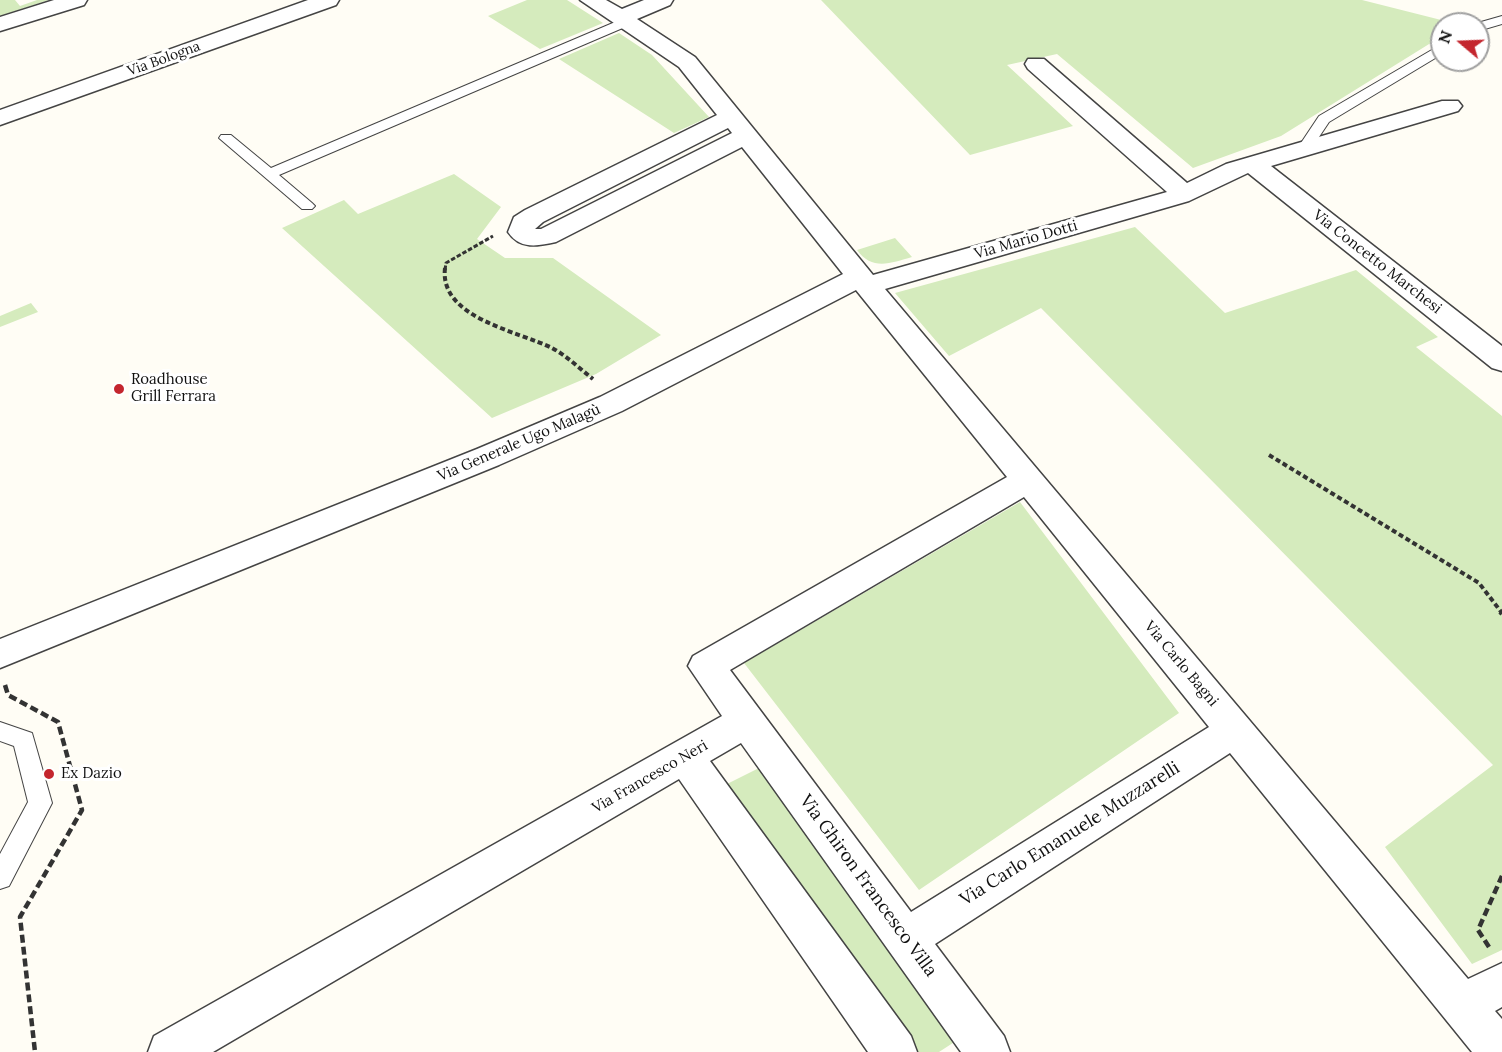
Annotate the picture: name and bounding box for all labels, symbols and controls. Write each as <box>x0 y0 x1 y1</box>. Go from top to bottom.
north arrow <box>1430 12 1490 72</box>
text: N <box>1433 28 1456 46</box>
street label: Via Bologna <box>125 38 203 80</box>
street label: Via Concetto Marchesi <box>1309 206 1445 318</box>
street label: Via Mario Dotti <box>972 217 1080 263</box>
place label: Roadhouse Grill Ferrara <box>131 371 216 406</box>
marker: Roadhouse Grill Ferrara <box>112 382 126 396</box>
street label: Via Generale Ugo Malagù <box>435 401 603 485</box>
street label: Via Carlo Bagni <box>1140 618 1222 710</box>
street label: Via Francesco Neri <box>589 737 711 817</box>
street label: Via Carlo Emanuele Muzzarelli <box>956 757 1184 911</box>
place label: Ex Dazio <box>61 765 122 783</box>
marker: Ex Dazio <box>42 767 56 781</box>
street label: Via Ghiron Francesco Villa <box>795 791 941 981</box>

